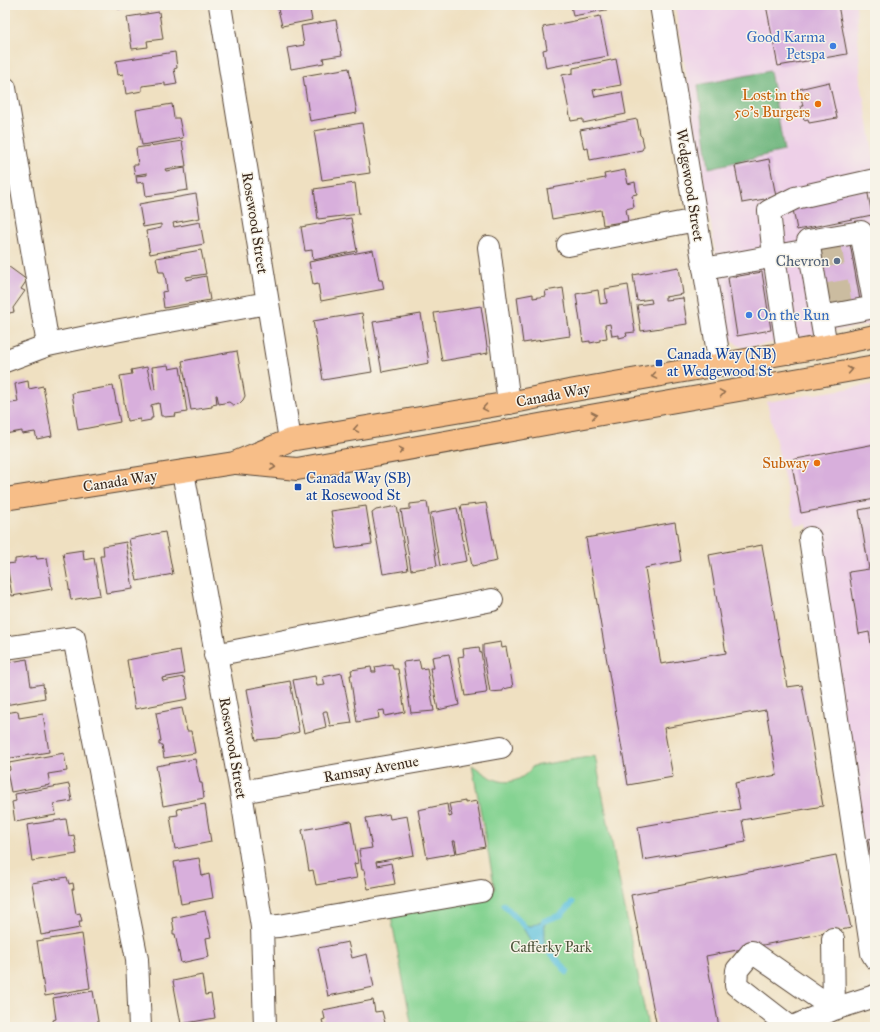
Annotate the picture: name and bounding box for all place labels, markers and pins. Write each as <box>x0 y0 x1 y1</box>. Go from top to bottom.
place label: Good Karma Petspa <box>746 28 826 63</box>
marker: Good Karma Petspa <box>828 41 838 51</box>
place label: Lost in the 50's Burgers <box>734 86 810 121</box>
marker: Lost in the 50's Burgers <box>813 99 823 109</box>
place label: Chevron <box>776 252 829 270</box>
marker: Chevron <box>832 256 842 266</box>
place label: On the Run <box>757 306 829 324</box>
marker: On the Run <box>744 310 754 320</box>
place label: Canada Way (NB) at Wedgewood St <box>667 345 776 380</box>
marker: Canada Way (NB) at Wedgewood St <box>654 358 664 368</box>
place label: Subway <box>762 454 810 472</box>
marker: Subway <box>812 458 822 468</box>
place label: Canada Way (SB) at Rosewood St <box>306 469 411 504</box>
marker: Canada Way (SB) at Rosewood St <box>293 482 303 492</box>

